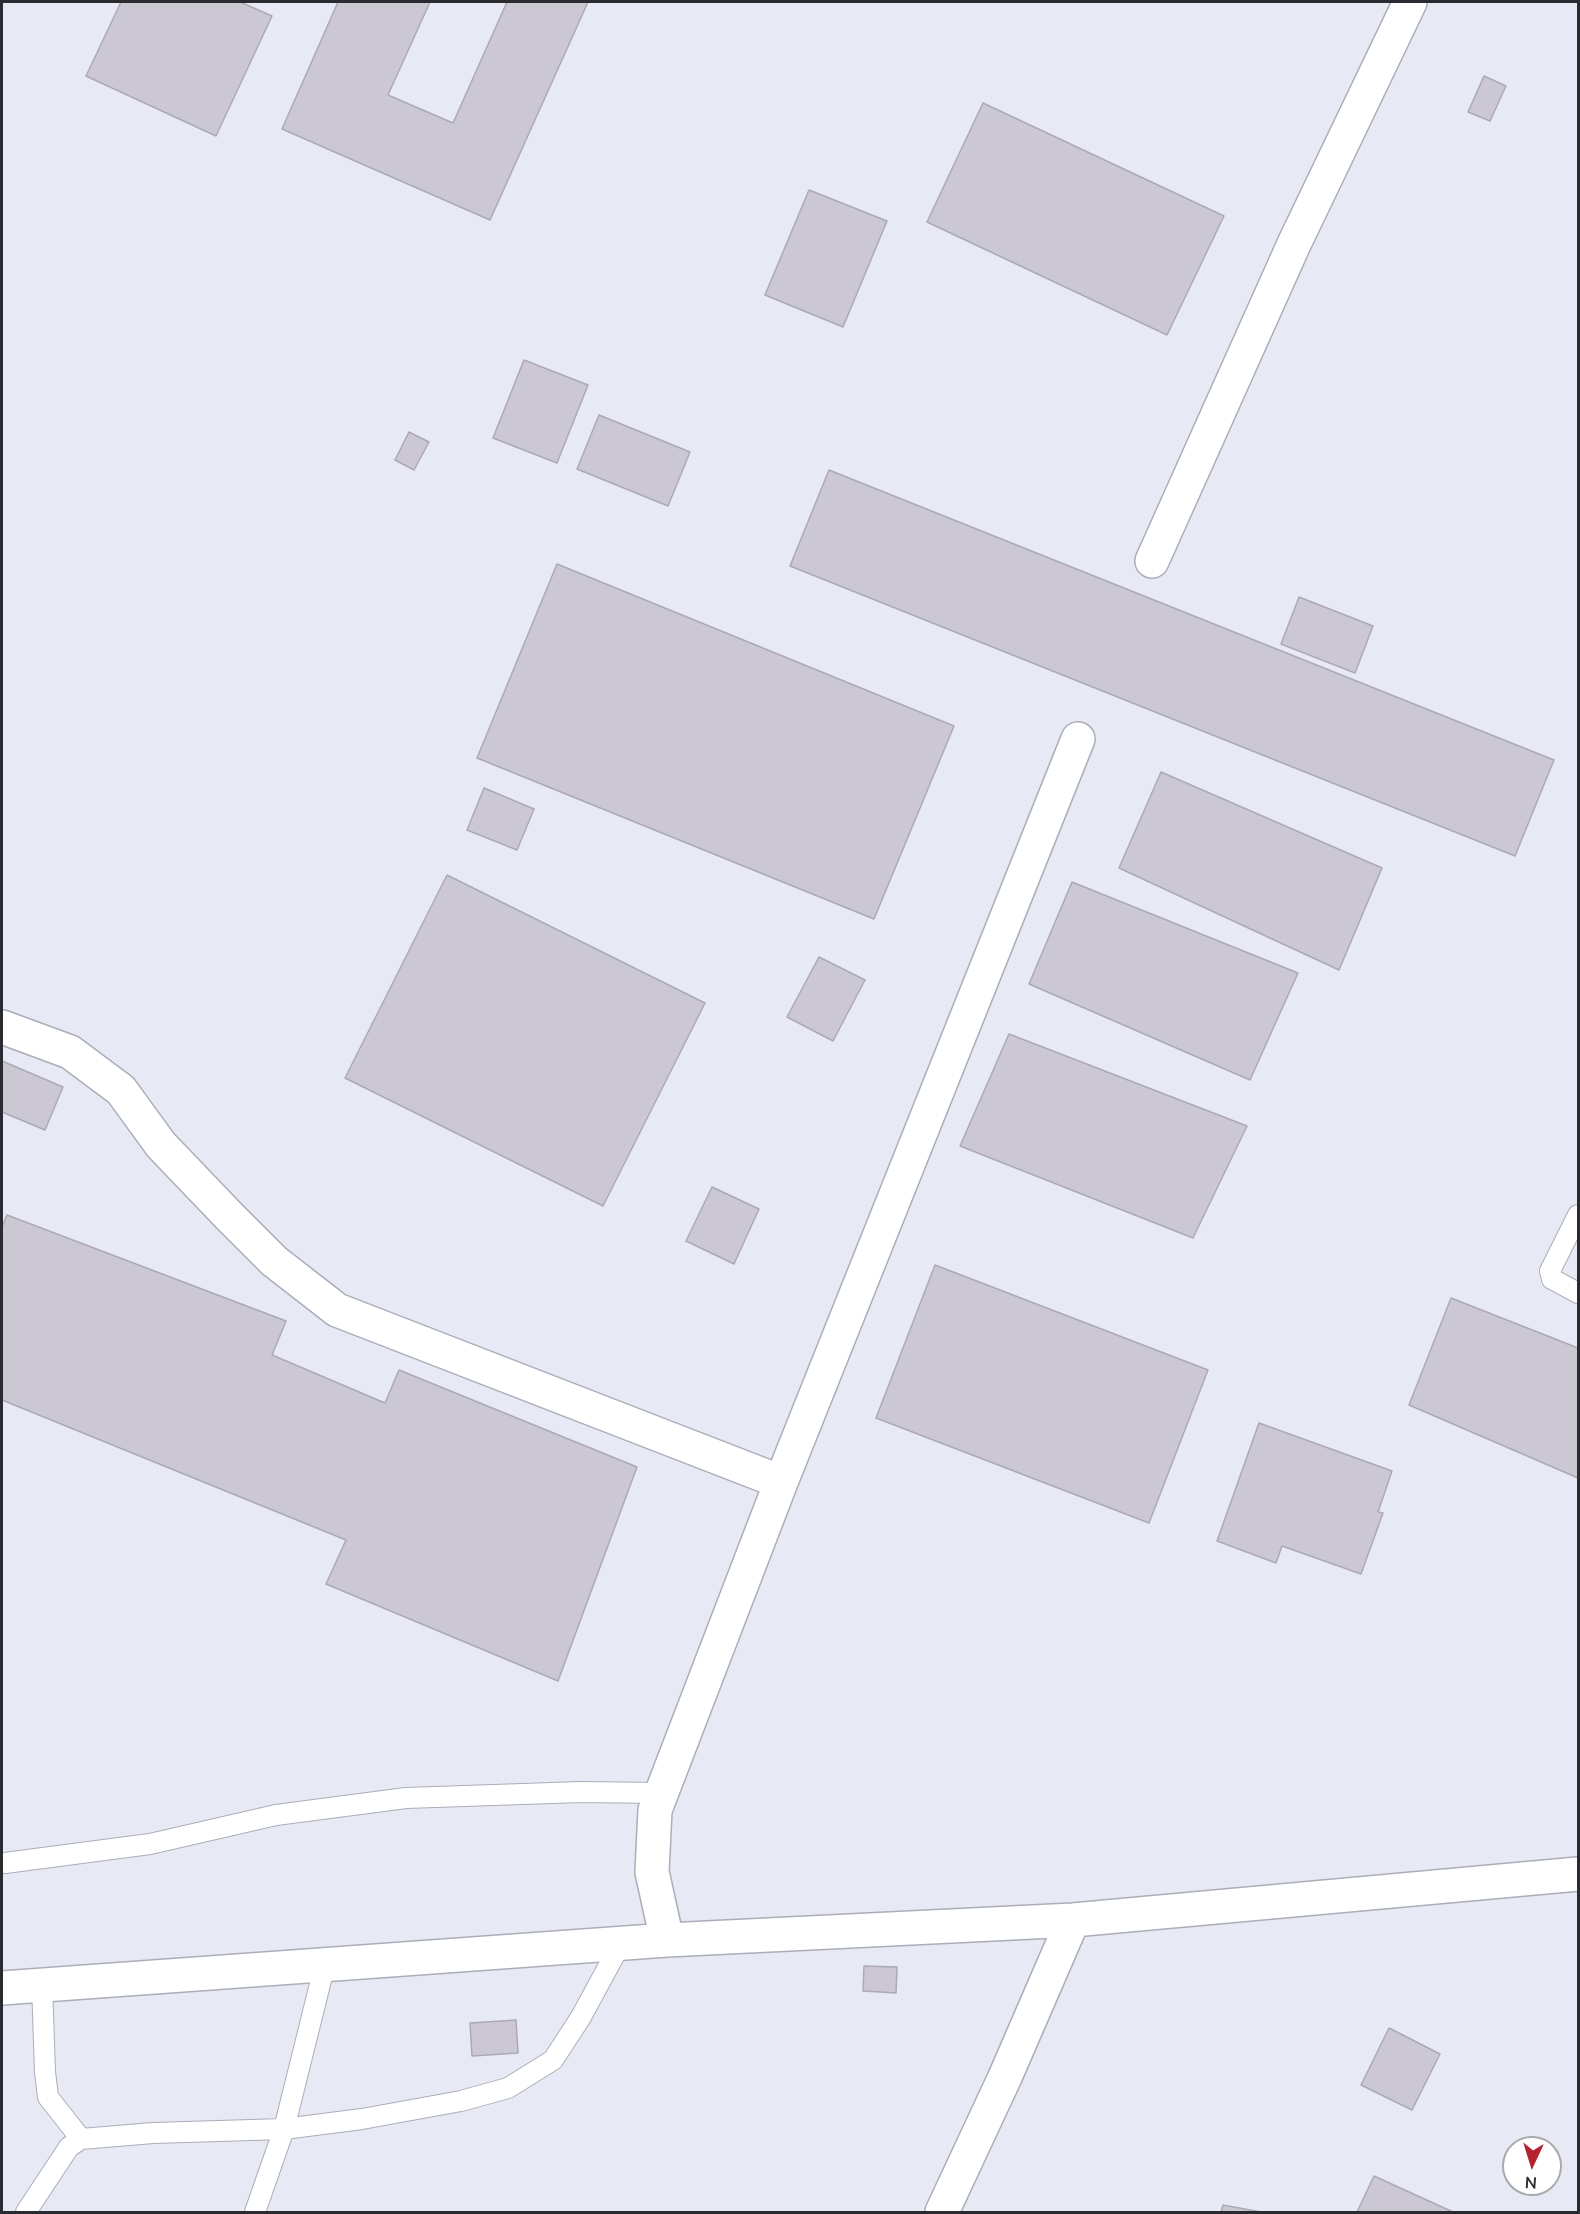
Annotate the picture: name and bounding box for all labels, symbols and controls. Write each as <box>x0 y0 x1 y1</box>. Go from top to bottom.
north arrow <box>1502 2136 1562 2196</box>
text: N <box>1524 2171 1538 2193</box>

